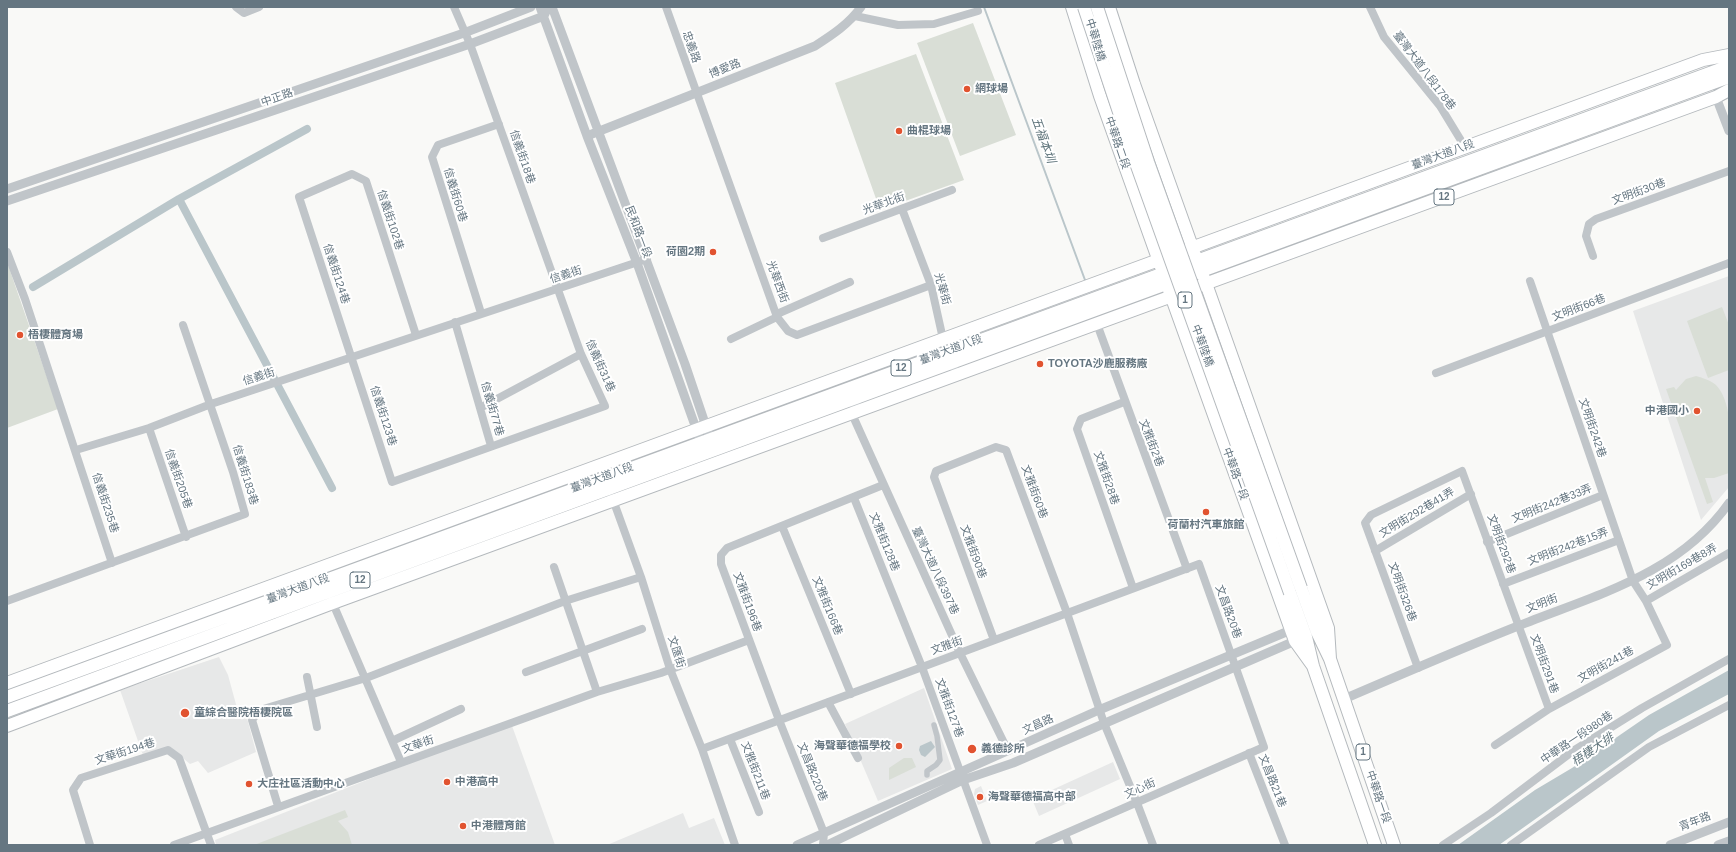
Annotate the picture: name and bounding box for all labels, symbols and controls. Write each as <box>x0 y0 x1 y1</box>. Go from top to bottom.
street label: 中華陸橋 <box>1082 17 1108 63</box>
street label: 忠義路 <box>679 29 703 65</box>
street label: 臺灣大道八段178巷 <box>1390 29 1458 113</box>
street label: 博愛路 <box>707 57 743 81</box>
place label: 網球場 <box>975 82 1008 96</box>
marker: 網球場 <box>962 84 972 94</box>
street label: 中正路 <box>259 86 295 110</box>
water label: 五福本圳 <box>1028 115 1058 165</box>
street label: 中華路二段 <box>1102 115 1132 171</box>
place label: 曲棍球場 <box>907 124 951 138</box>
marker: 曲棍球場 <box>894 126 904 136</box>
street label: 信義街18巷 <box>507 128 537 186</box>
street label: 臺灣大道八段 <box>1410 138 1476 172</box>
street label: 信義街60巷 <box>440 166 470 224</box>
street label: 文明街30巷 <box>1610 176 1668 208</box>
street label: 信義街102巷 <box>374 188 406 252</box>
road number: 12 <box>1434 189 1454 205</box>
street label: 光華北街 <box>861 190 907 218</box>
street label: 民和路一段 <box>622 204 654 260</box>
street label: 信義街124巷 <box>320 242 352 306</box>
place label: 荷園2期 <box>666 245 705 259</box>
marker: 荷園2期 <box>708 247 718 257</box>
street label: 光華西街 <box>763 259 791 305</box>
street label: 信義街 <box>548 264 584 286</box>
street label: 光華街 <box>931 271 953 307</box>
road number: 1 <box>1178 292 1192 308</box>
street label: 文明街66巷 <box>1550 292 1608 324</box>
street label: 中華陸橋 <box>1188 323 1216 369</box>
place label: 梧棲體育場 <box>28 328 83 342</box>
marker: 梧棲體育場 <box>15 330 25 340</box>
street label: 臺灣大道八段 <box>918 333 984 367</box>
street label: 信義街31巷 <box>583 338 617 394</box>
place label: TOYOTA沙鹿服務廠 <box>1048 357 1148 371</box>
marker: TOYOTA沙鹿服務廠 <box>1035 359 1045 369</box>
road number: 12 <box>891 360 911 376</box>
street label: 信義街 <box>241 366 277 388</box>
street label: 信義街77巷 <box>478 380 506 438</box>
street label: 信義街123巷 <box>367 384 399 448</box>
street label: 文明街242巷 <box>1576 396 1608 460</box>
place label: 中港國小 <box>1645 404 1689 418</box>
marker: 中港國小 <box>1692 406 1702 416</box>
street label: 文雅街2巷 <box>1136 417 1166 469</box>
street label: 信義街183巷 <box>230 443 260 507</box>
street label: 中華路一段 <box>1219 446 1251 502</box>
street label: 信義街205巷 <box>162 447 194 511</box>
street label: 文雅街28巷 <box>1091 449 1121 507</box>
street label: 臺灣大道八段 <box>569 461 635 495</box>
street label: 文雅街60巷 <box>1018 463 1050 521</box>
street label: 信義街235巷 <box>89 471 121 535</box>
street label: 文明街242巷33弄 <box>1510 482 1594 526</box>
street label: 文明街292巷41弄 <box>1377 485 1457 541</box>
marker: 荷蘭村汽車旅館 <box>1201 507 1211 517</box>
street label: 文雅街128巷 <box>866 511 902 573</box>
street label: 文明街292巷 <box>1484 512 1518 576</box>
place label: 荷蘭村汽車旅館 <box>1168 518 1244 532</box>
street label: 文雅街90巷 <box>957 523 989 581</box>
street label: 臺灣大道八段397巷 <box>909 525 961 617</box>
street label: 文明街242巷15弄 <box>1526 526 1610 568</box>
street label: 文明街169巷8弄 <box>1644 541 1720 593</box>
street label: 文明街326巷 <box>1385 560 1419 624</box>
street label: 文雅街196巷 <box>730 570 764 634</box>
street label: 臺灣大道八段 <box>265 572 331 606</box>
road number: 12 <box>350 572 370 588</box>
street label: 文雅街166巷 <box>809 575 845 637</box>
street label: 文昌路20巷 <box>1212 583 1244 641</box>
street label: 文明街 <box>1524 592 1560 616</box>
street label: 文明街291巷 <box>1527 632 1561 696</box>
street label: 文匯街 <box>665 634 687 670</box>
street label: 文雅街 <box>929 634 965 658</box>
street label: 文明街241巷 <box>1576 644 1636 686</box>
street label: 文雅街127巷 <box>932 676 966 740</box>
place label: 童綜合醫院梧棲院區 <box>194 706 293 720</box>
marker: 童綜合醫院梧棲院區 <box>179 707 191 719</box>
street label: 中華路一段980巷 <box>1538 709 1616 767</box>
street label: 文昌路 <box>1020 712 1056 738</box>
water label: 梧棲大排 <box>1569 731 1617 769</box>
street label: 文華街 <box>400 733 436 757</box>
street label: 文華街194巷 <box>93 736 157 768</box>
place label: 海聲華德福學校 <box>814 739 891 753</box>
street label: 文雅街211巷 <box>738 740 772 802</box>
street label: 文昌路220巷 <box>794 741 830 803</box>
marker: 海聲華德福學校 <box>894 741 904 751</box>
place label: 義德診所 <box>981 742 1025 756</box>
marker: 義德診所 <box>966 743 978 755</box>
road number: 1 <box>1356 744 1370 760</box>
street label: 文昌路21巷 <box>1255 752 1289 810</box>
street label: 中華路一段 <box>1363 769 1393 825</box>
place label: 中港高中 <box>455 775 499 789</box>
street label: 文心街 <box>1122 776 1158 802</box>
place label: 大庄社區活動中心 <box>257 777 345 791</box>
marker: 中港高中 <box>442 777 452 787</box>
marker: 大庄社區活動中心 <box>244 779 254 789</box>
place label: 海聲華德福高中部 <box>988 790 1076 804</box>
marker: 海聲華德福高中部 <box>975 792 985 802</box>
street label: 青年路 <box>1677 810 1713 834</box>
place label: 中港體育館 <box>471 819 526 833</box>
marker: 中港體育館 <box>458 821 468 831</box>

